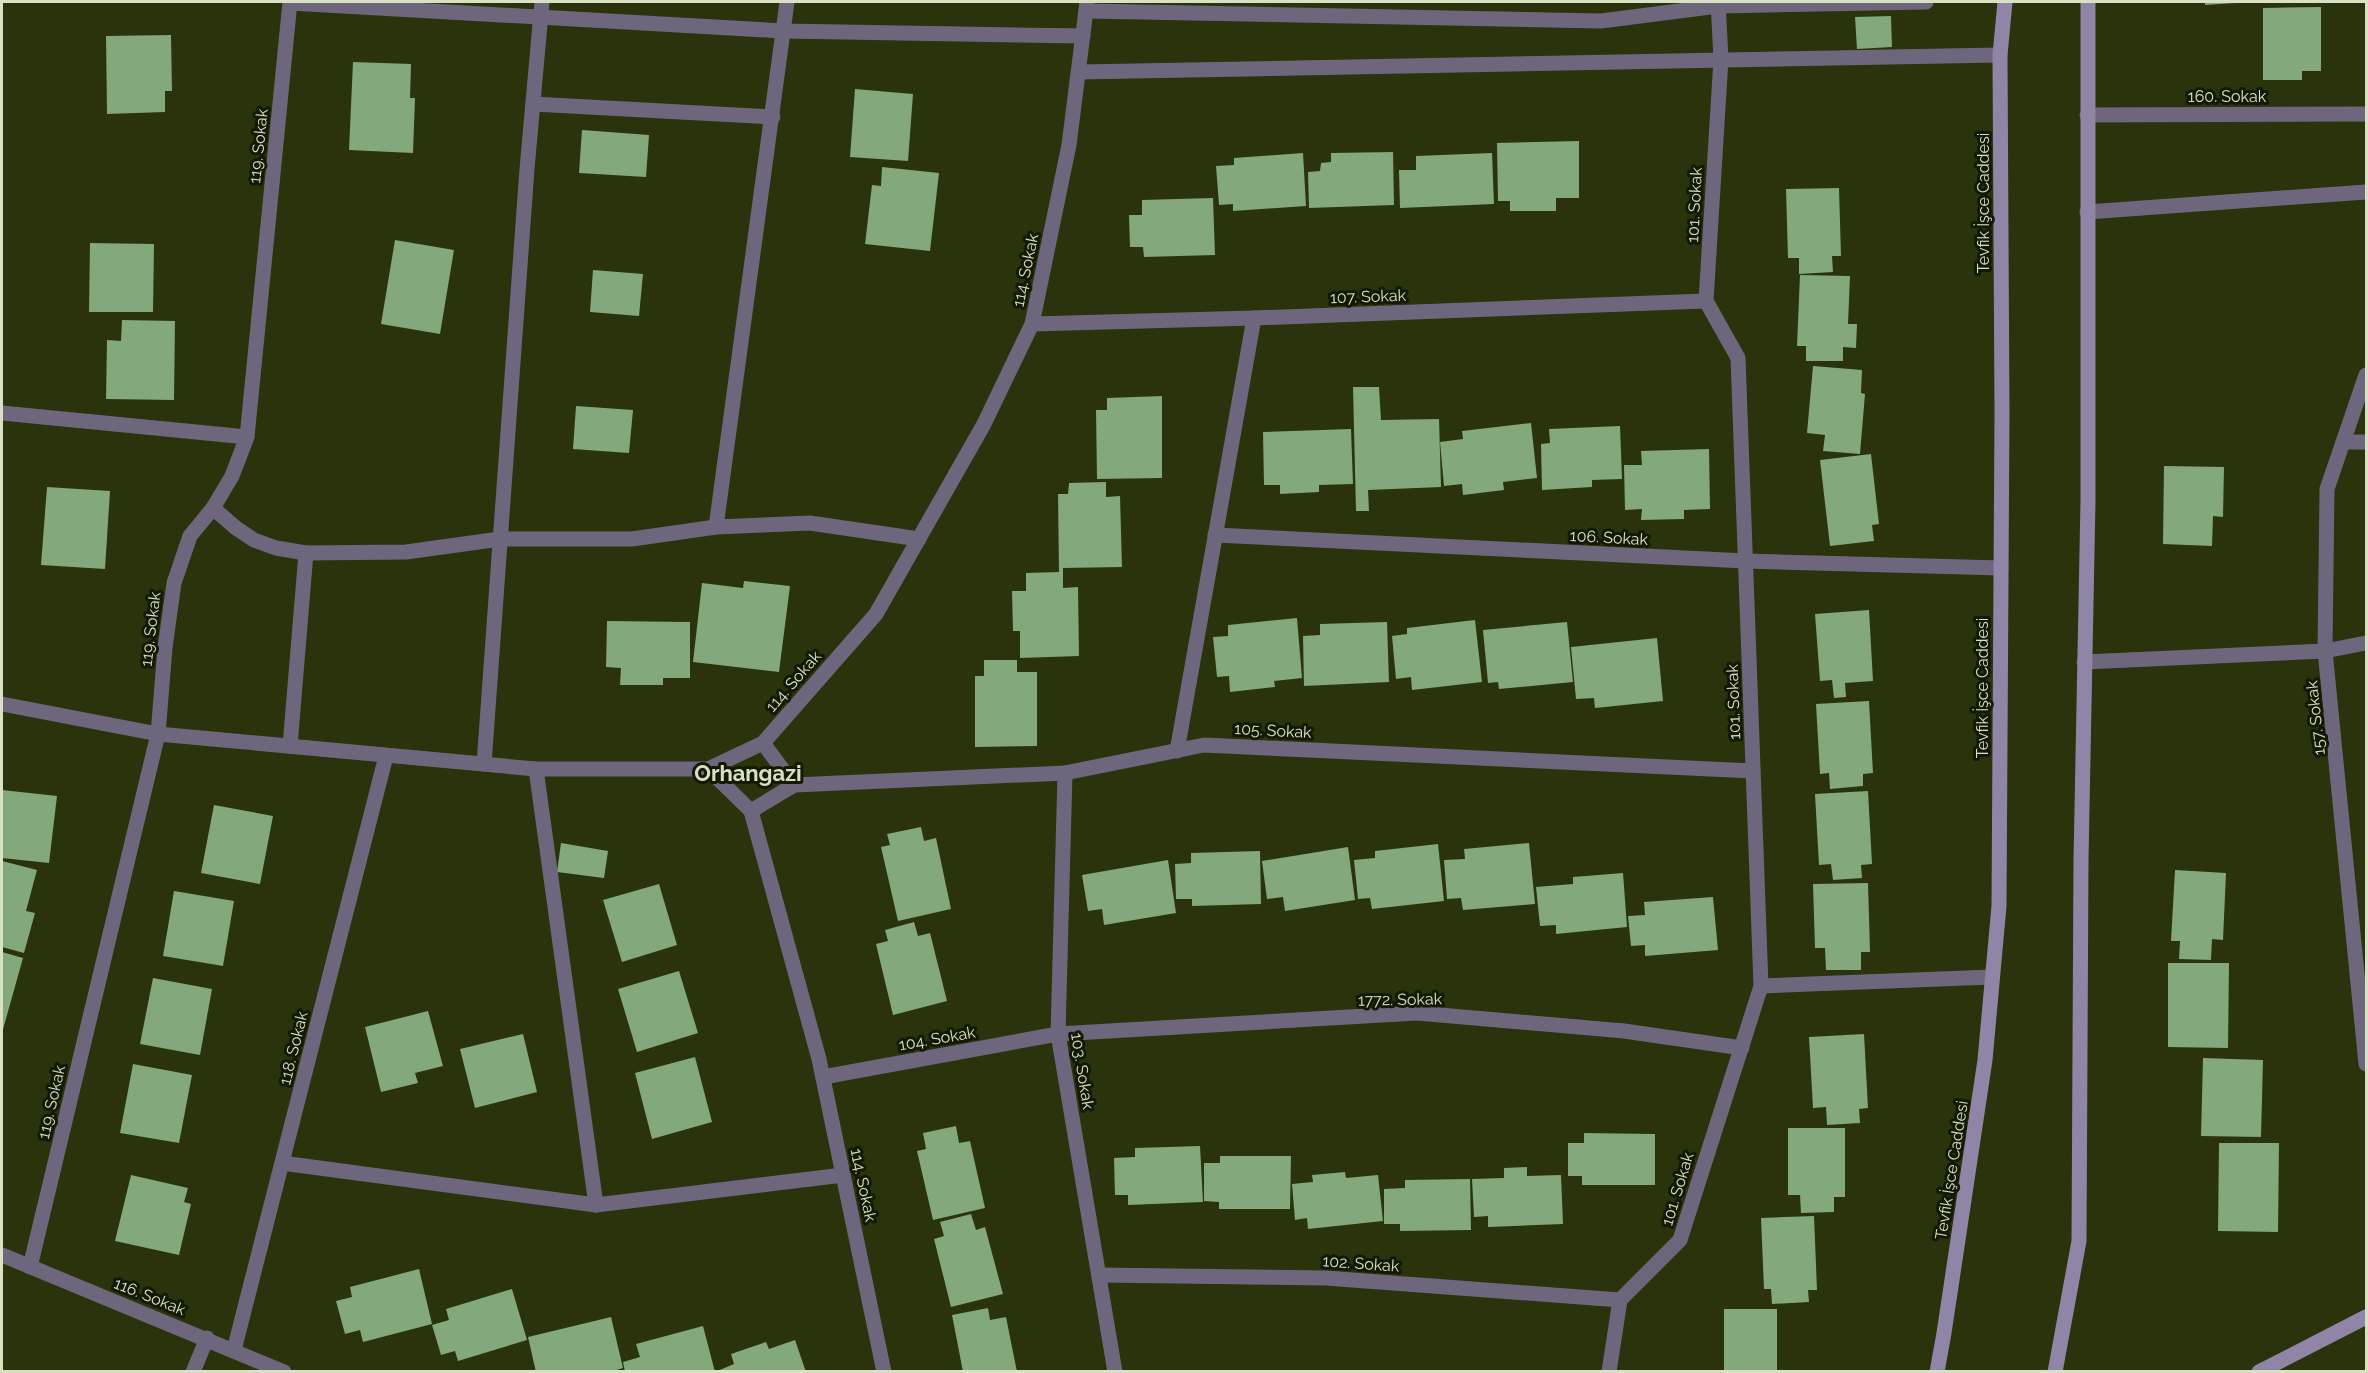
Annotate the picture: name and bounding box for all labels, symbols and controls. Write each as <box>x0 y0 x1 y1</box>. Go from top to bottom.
street label: 160. Sokak <box>2188 87 2267 106</box>
street label: 119. Sokak <box>245 107 272 184</box>
street label: Tevfik İşce Caddesi <box>1973 133 1993 273</box>
street label: 101. Sokak <box>1683 166 1706 243</box>
street label: 114. Sokak <box>1008 231 1043 308</box>
street label: 107. Sokak <box>1330 286 1407 307</box>
street label: 106. Sokak <box>1569 526 1649 549</box>
street label: 119. Sokak <box>136 590 165 667</box>
street label: Tevfik İşce Caddesi <box>1972 618 1992 758</box>
street label: 114. Sokak <box>762 647 825 716</box>
street label: 101. Sokak <box>1723 663 1744 740</box>
street label: 157. Sokak <box>2302 679 2329 756</box>
street label: 105. Sokak <box>1234 719 1313 742</box>
district label: Orhangazi <box>694 760 802 786</box>
street label: 1772. Sokak <box>1358 989 1443 1010</box>
street label: 118. Sokak <box>275 1009 312 1087</box>
street label: 104. Sokak <box>897 1022 977 1055</box>
street label: 103. Sokak <box>1067 1031 1098 1111</box>
street label: 119. Sokak <box>34 1063 69 1141</box>
street label: Tevfik İşce Caddesi <box>1930 1099 1972 1241</box>
street label: 114. Sokak <box>846 1147 881 1224</box>
street label: 101. Sokak <box>1657 1150 1698 1228</box>
street label: 102. Sokak <box>1322 1251 1401 1276</box>
street label: 116. Sokak <box>111 1274 189 1320</box>

